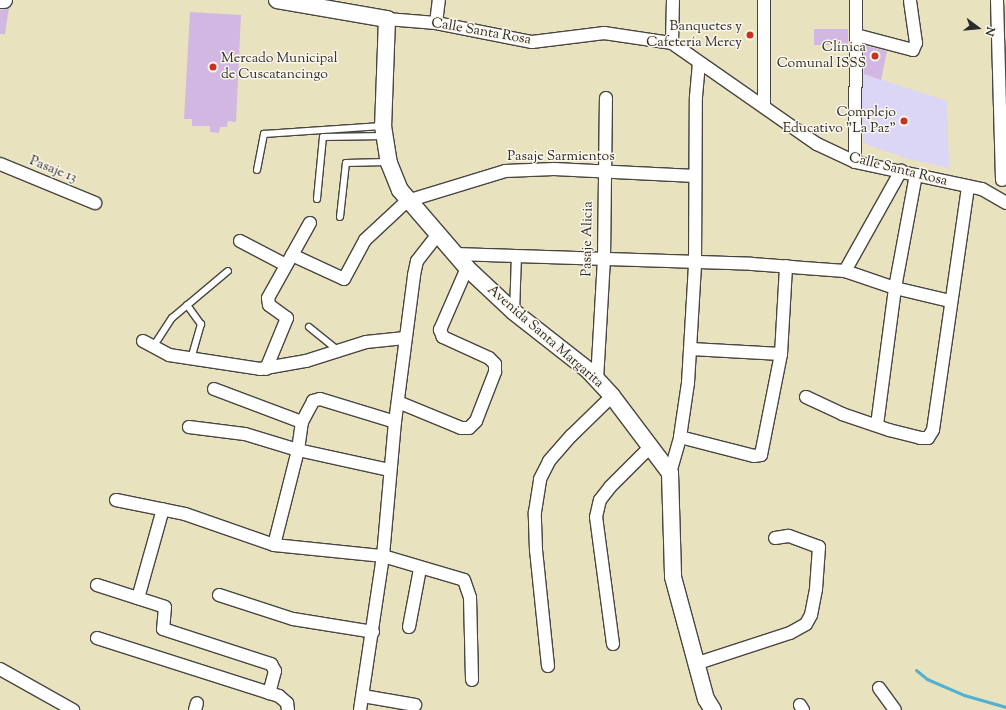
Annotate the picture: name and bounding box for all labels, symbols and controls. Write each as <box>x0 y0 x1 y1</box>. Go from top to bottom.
north arrow <box>958 8 998 48</box>
street label: Calle Santa Rosa <box>430 15 532 49</box>
place label: Banquetes y Cafetería Mercy <box>646 19 742 52</box>
text: N <box>981 25 998 38</box>
marker: Banquetes y Cafetería Mercy <box>745 30 755 40</box>
place label: Clínica Comunal ISSS <box>777 40 866 72</box>
marker: Clínica Comunal ISSS <box>869 50 881 62</box>
place label: Mercado Municipal de Cuscatancingo <box>221 51 338 84</box>
marker: Mercado Municipal de Cuscatancingo <box>208 62 218 72</box>
place label: Complejo Educativo "La Paz" <box>783 105 896 138</box>
marker: Complejo Educativo "La Paz" <box>899 116 909 126</box>
street label: Pasaje Sarmientos <box>507 149 615 165</box>
street label: Calle Santa Rosa <box>847 150 949 190</box>
street label: Pasaje 13 <box>27 153 79 187</box>
street label: Pasaje Alicia <box>579 201 597 277</box>
street label: Avenida Santa Margarita <box>483 282 607 392</box>

